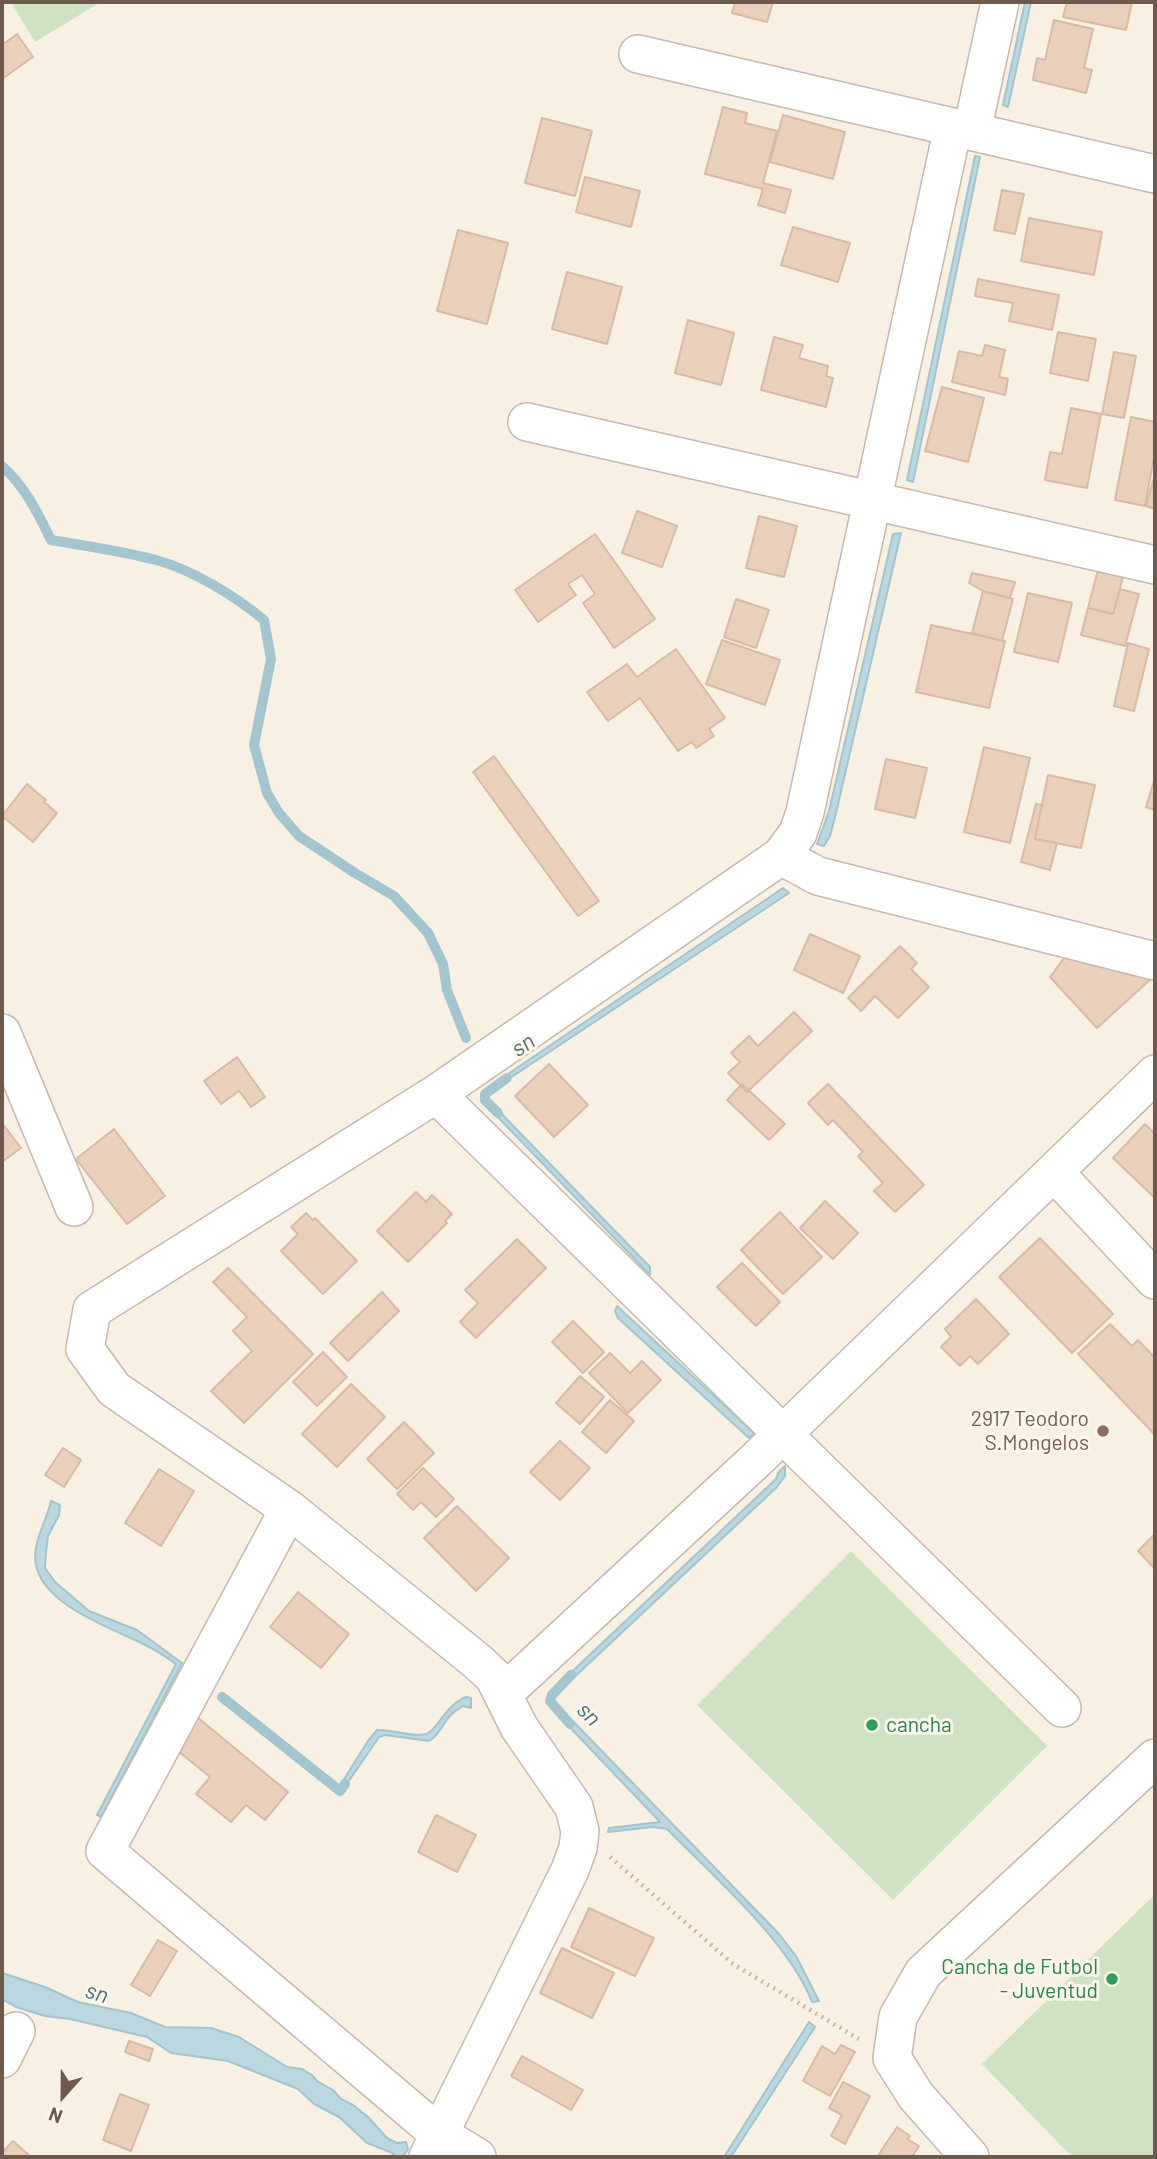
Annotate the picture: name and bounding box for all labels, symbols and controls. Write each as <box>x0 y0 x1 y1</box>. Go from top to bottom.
water label: sn <box>506 1027 540 1063</box>
place label: 2917 Teodoro S.Mongelos <box>971 1406 1089 1456</box>
marker: 2917 Teodoro S.Mongelos <box>1095 1423 1111 1439</box>
water label: sn <box>571 1696 607 1732</box>
place label: cancha <box>886 1712 952 1738</box>
marker: cancha <box>864 1717 880 1733</box>
place label: Cancha de Futbol - Juventud <box>941 1954 1098 2004</box>
marker: Cancha de Futbol - Juventud <box>1104 1971 1120 1987</box>
water label: sn <box>82 1976 112 2010</box>
north arrow <box>28 2061 98 2131</box>
text: N <box>45 2103 65 2129</box>

